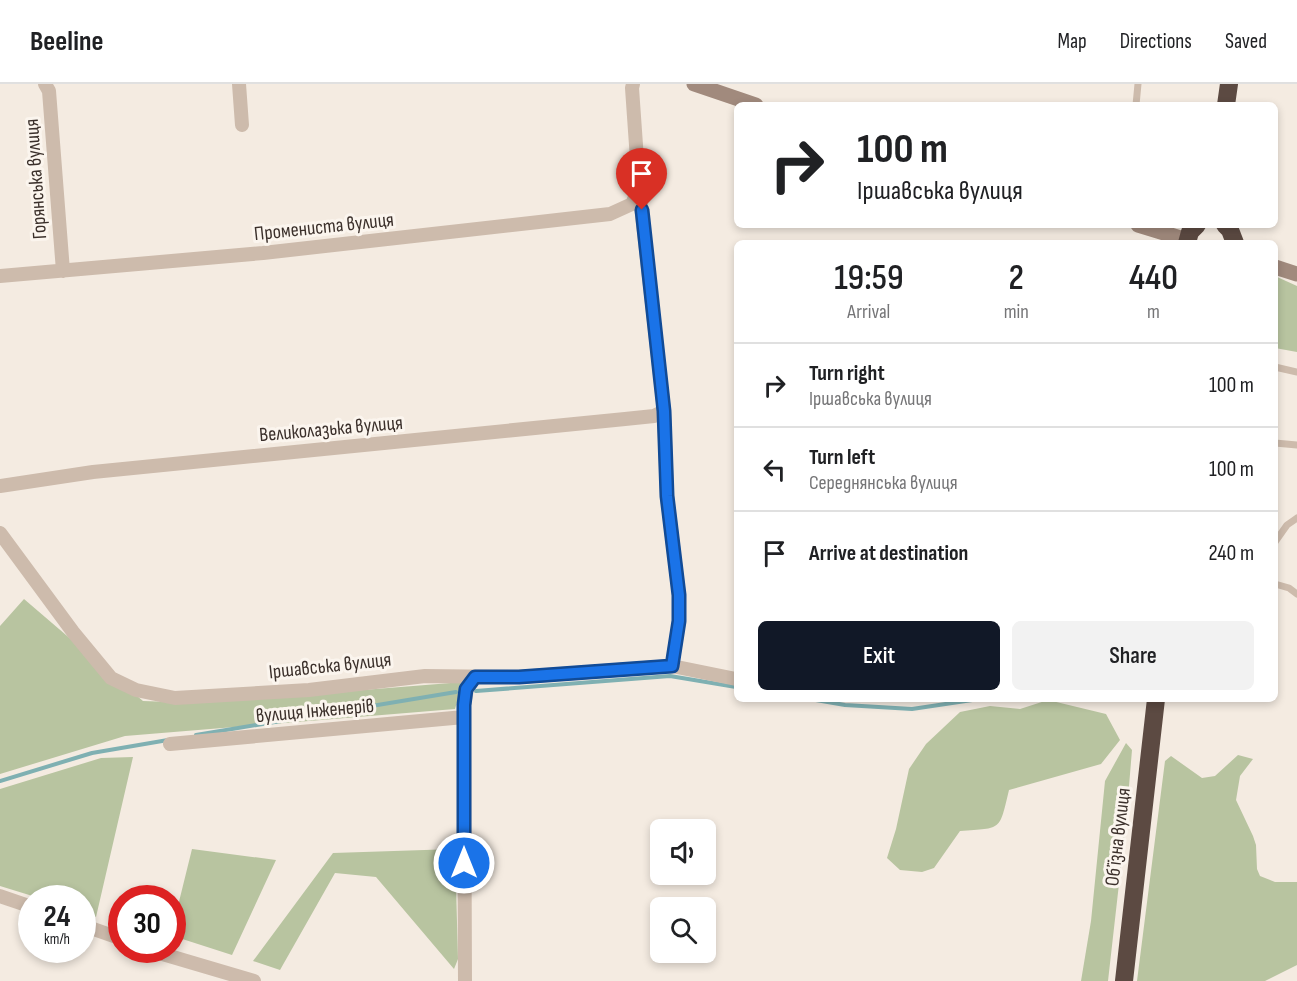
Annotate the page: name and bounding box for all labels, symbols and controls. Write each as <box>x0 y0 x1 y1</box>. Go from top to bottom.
text: Beeline <box>30 25 103 58</box>
text: Map <box>1057 29 1087 54</box>
text: Directions <box>1120 29 1192 54</box>
text: Saved <box>1225 29 1267 54</box>
street label: Горянська вулиця <box>20 118 52 240</box>
text: 100 m <box>857 124 948 175</box>
icon: right <box>758 126 836 204</box>
pin <box>616 148 667 210</box>
icon: arrive <box>625 157 658 190</box>
text: Іршавська вулиця <box>857 175 1023 207</box>
street label: Промениста вулиця <box>253 208 395 246</box>
text: 19:59 <box>834 257 904 300</box>
text: 2 <box>1009 257 1024 300</box>
text: 440 <box>1129 257 1178 300</box>
text: Arrival <box>847 300 890 324</box>
text: min <box>1004 300 1029 324</box>
text: m <box>1147 300 1160 324</box>
text: Turn right <box>809 360 885 387</box>
icon: right <box>758 369 791 402</box>
text: 100 m <box>1209 372 1254 399</box>
text: Іршавська вулиця <box>809 387 932 411</box>
street label: Великолазька вулиця <box>258 411 404 447</box>
text: Turn left <box>809 444 875 471</box>
icon: left <box>758 453 791 486</box>
text: 100 m <box>1209 456 1254 483</box>
text: Середнянська вулиця <box>809 471 958 495</box>
icon: arrive <box>758 537 791 570</box>
text: Arrive at destination <box>809 540 968 567</box>
text: 240 m <box>1208 540 1254 567</box>
button: Exit <box>758 621 1000 690</box>
button: Share <box>1012 621 1254 690</box>
street label: Іршавська вулиця <box>268 648 392 684</box>
street label: вулиця Інженерів <box>255 694 375 728</box>
street label: Обʼїзна вулиця <box>1100 787 1136 887</box>
map controls <box>650 819 716 963</box>
button: sound <box>650 819 716 885</box>
position arrow <box>432 831 496 895</box>
speed limit sign: 30 <box>108 885 186 963</box>
button: search <box>650 897 716 963</box>
text: 24 <box>44 899 70 935</box>
text: km/h <box>44 930 70 949</box>

